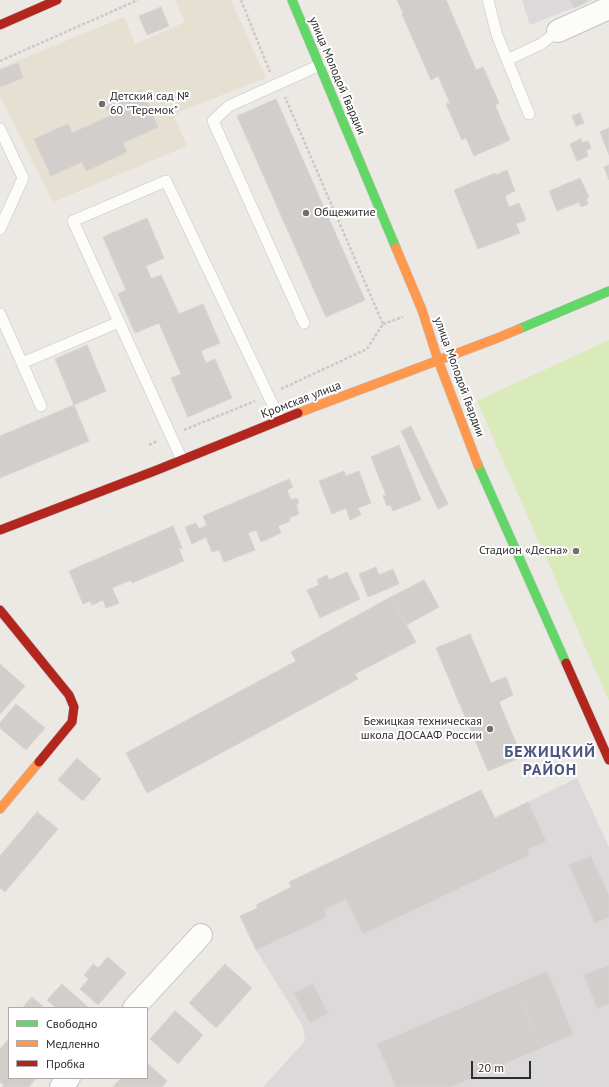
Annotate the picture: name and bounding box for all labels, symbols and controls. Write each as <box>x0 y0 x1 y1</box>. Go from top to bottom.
street label: улица Молодой Гвардии <box>306 15 368 137</box>
place label: Детский сад № 60 "Теремок" <box>110 90 189 118</box>
marker: Детский сад № 60 "Теремок" <box>97 99 107 109</box>
place label: Общежитие <box>314 206 376 220</box>
marker: Общежитие <box>301 208 311 218</box>
street label: улица Молодой Гвардии <box>431 315 487 439</box>
street label: Кромская улица <box>259 378 343 422</box>
place label: Стадион «Десна» <box>479 544 568 558</box>
marker: Стадион «Десна» <box>571 546 581 556</box>
place label: Бежицкая техническая школа ДОСААФ России <box>361 715 482 743</box>
marker: Бежицкая техническая школа ДОСААФ России <box>485 724 495 734</box>
district label: БЕЖИЦКИЙ РАЙОН <box>504 742 596 780</box>
legend <box>8 1007 148 1079</box>
text: Свободно <box>46 1016 97 1031</box>
text: Медленно <box>46 1036 100 1051</box>
scale bar <box>473 1053 533 1079</box>
text: Пробка <box>46 1056 85 1071</box>
text: 20 m <box>478 1060 504 1075</box>

